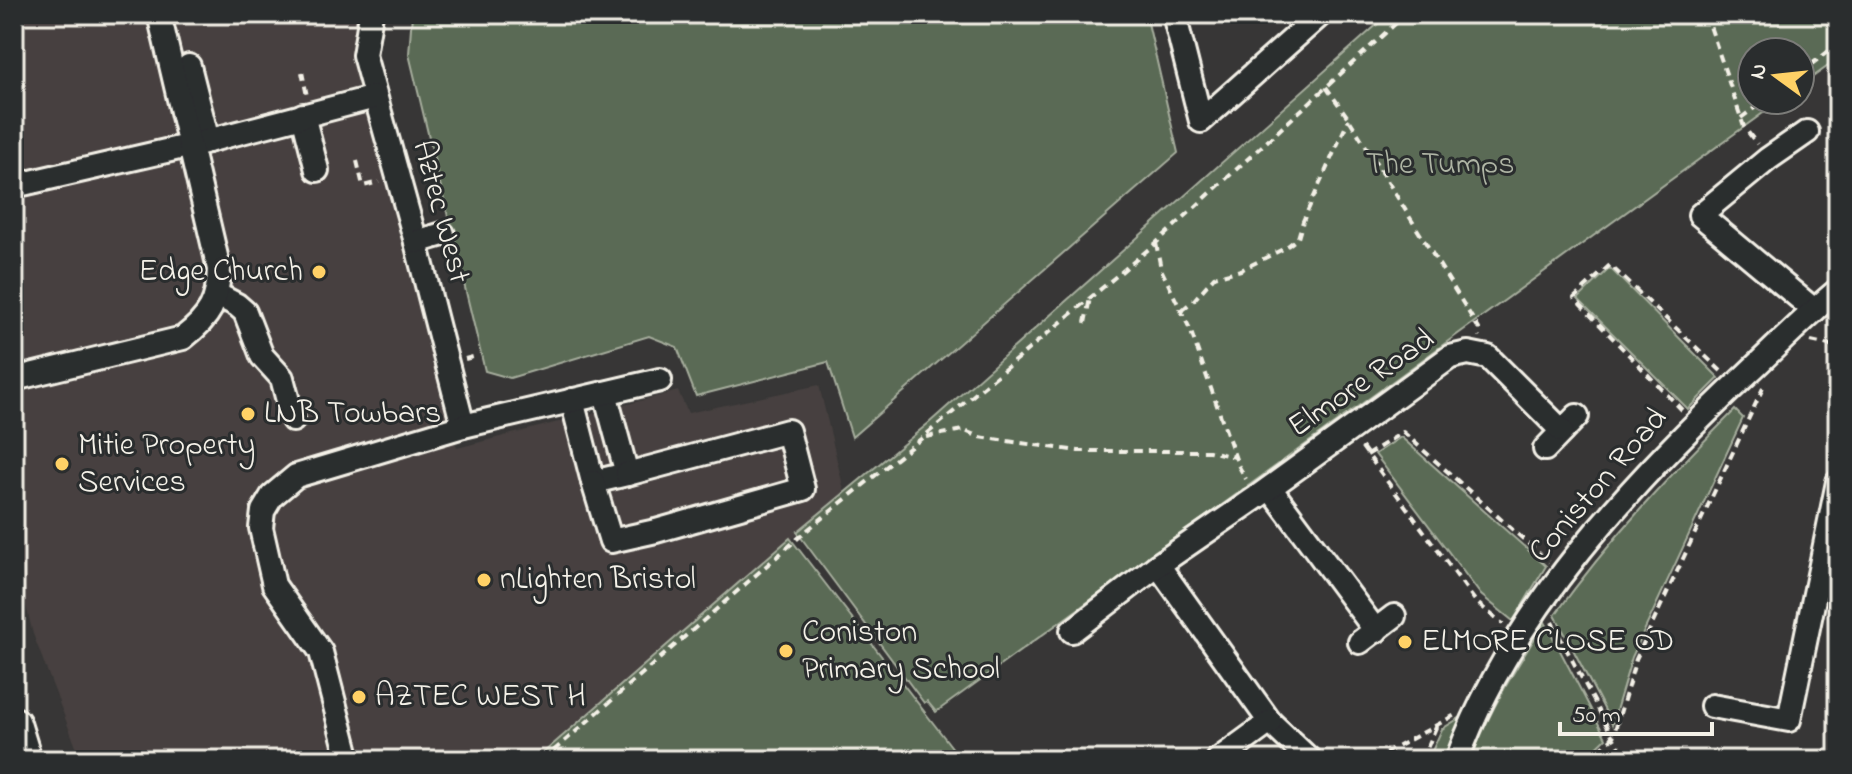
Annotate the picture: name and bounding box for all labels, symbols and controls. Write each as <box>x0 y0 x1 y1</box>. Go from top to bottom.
north arrow <box>1736 36 1816 116</box>
text: N <box>1742 60 1777 83</box>
street label: Aztec West <box>398 135 482 289</box>
park label: The Tumps <box>1365 142 1515 189</box>
place label: Edge Church <box>139 249 303 296</box>
marker: Edge Church <box>310 263 328 281</box>
street label: Elmore Road <box>1279 318 1445 450</box>
place label: LNB Towbars <box>264 391 441 438</box>
street label: Coniston Road <box>1518 398 1680 574</box>
marker: LNB Towbars <box>239 405 257 423</box>
place label: Mitie Property Services <box>78 423 255 507</box>
marker: Mitie Property Services <box>53 455 71 473</box>
place label: nLighten Bristol <box>500 557 696 604</box>
marker: nLighten Bristol <box>475 571 493 589</box>
place label: Coniston Primary School <box>802 610 1000 694</box>
place label: ELMORE CLOSE OD <box>1421 619 1674 666</box>
marker: ELMORE CLOSE OD <box>1396 633 1414 651</box>
marker: Coniston Primary School <box>777 642 795 660</box>
place label: AZTEC WEST H <box>375 674 586 721</box>
scale bar <box>1560 686 1712 736</box>
marker: AZTEC WEST H <box>350 688 368 706</box>
text: 50 m <box>1572 699 1621 734</box>

